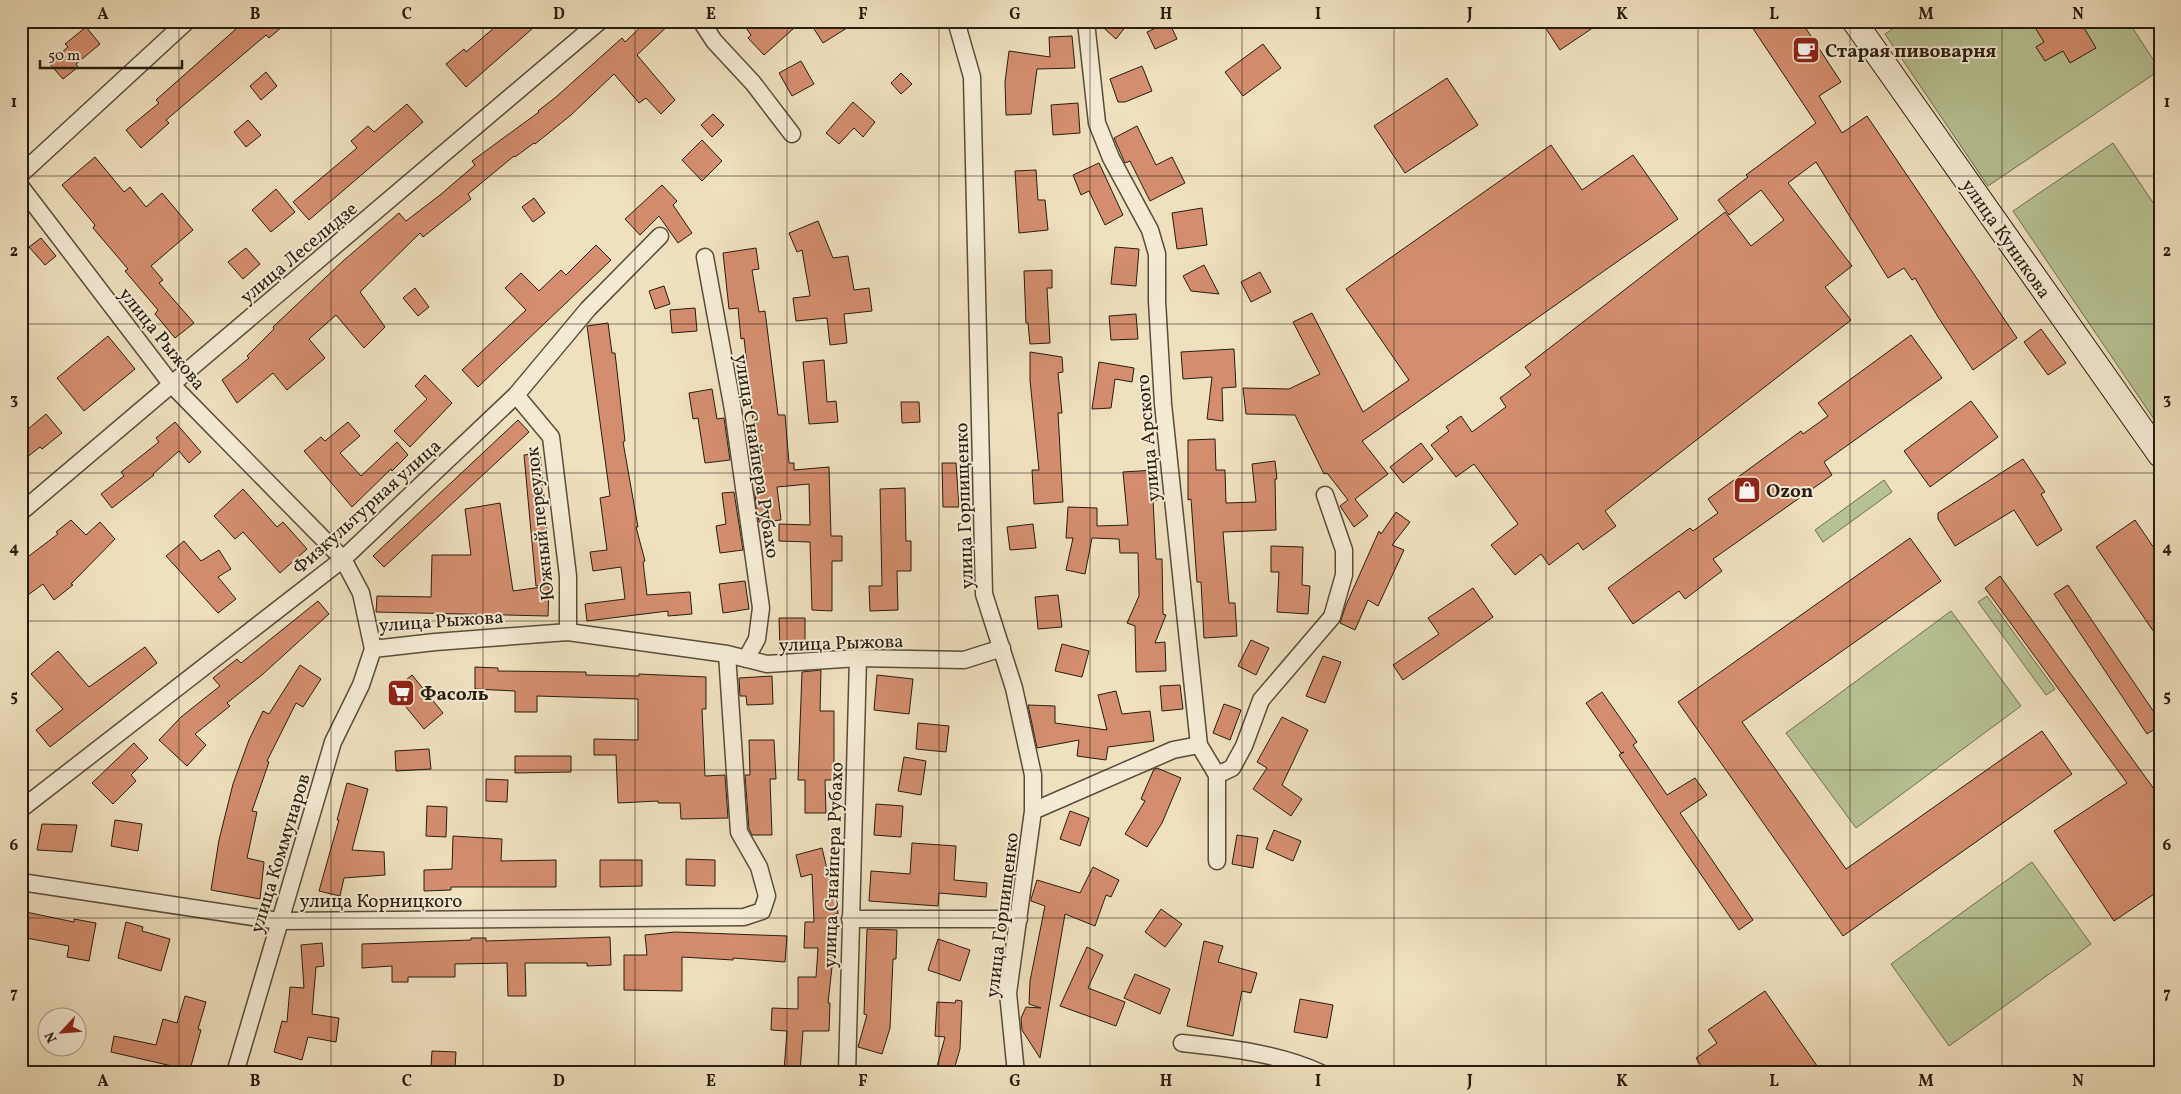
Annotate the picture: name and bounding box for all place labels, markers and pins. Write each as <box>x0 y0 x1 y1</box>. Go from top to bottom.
cafe icon: Старая пивоварня <box>1791 35 1821 65</box>
place label: Старая пивоварня <box>1825 39 1997 65</box>
shop icon: Ozon <box>1732 475 1762 505</box>
place label: Ozon <box>1766 479 1813 505</box>
supermarket icon: Фасоль <box>386 678 416 708</box>
place label: Фасоль <box>420 682 489 708</box>

